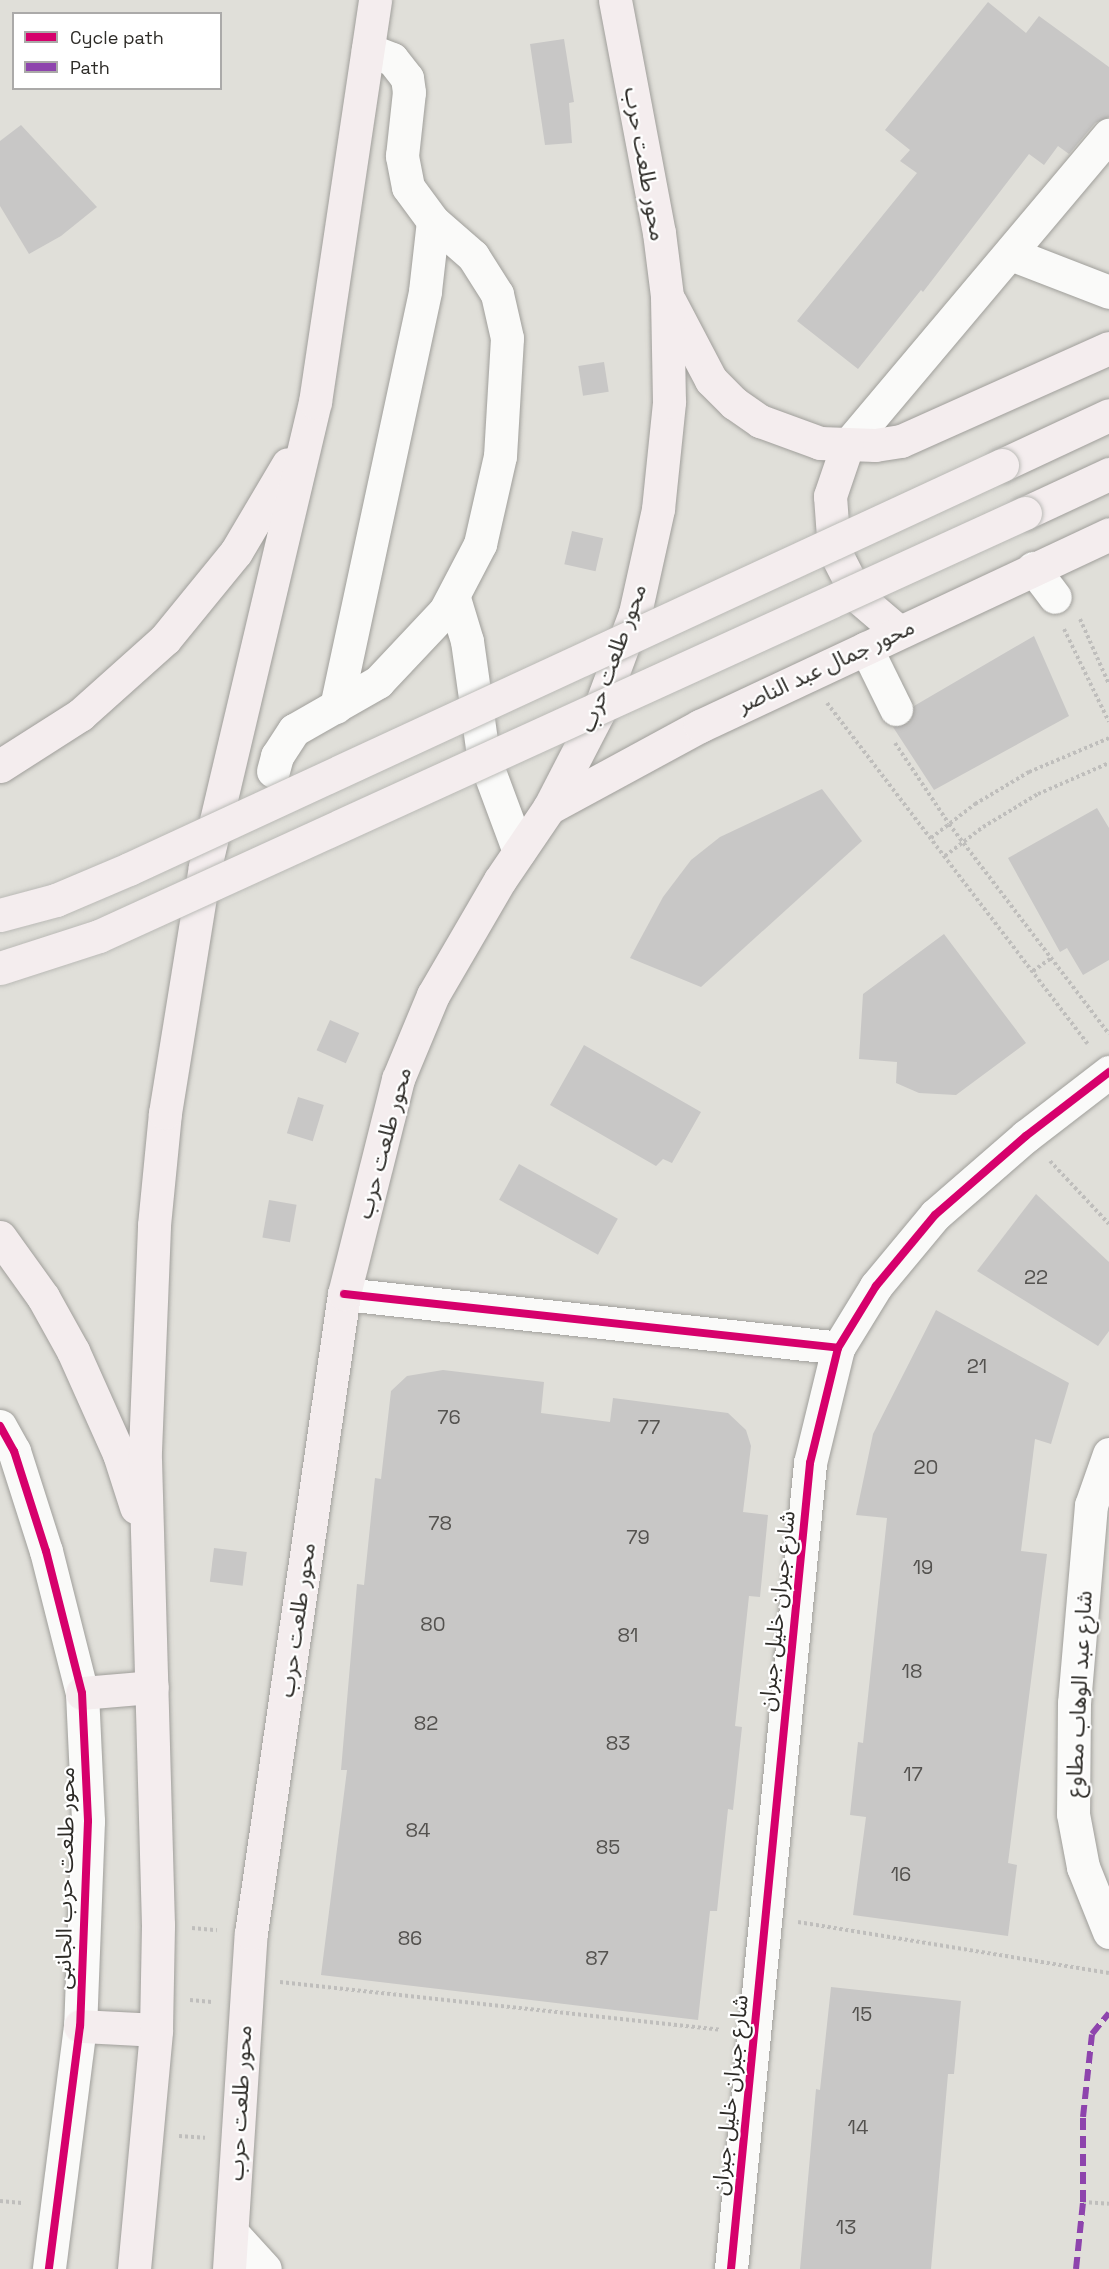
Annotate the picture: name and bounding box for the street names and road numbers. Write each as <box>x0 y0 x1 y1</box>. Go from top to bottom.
street label: محور طلعت حرب <box>618 85 672 243</box>
street label: محور طلعت حرب <box>574 580 652 736</box>
street label: محور جمال عبد الناصر <box>733 613 919 719</box>
street label: محور طلعت حرب <box>351 1064 417 1222</box>
street label: شارع جبران خليل جبران <box>753 1509 801 1713</box>
street label: محور طلعت حرب <box>273 1541 321 1699</box>
street label: شارع عبد الوهاب مطاوع <box>1060 1590 1098 1798</box>
street label: محور طلعت حرب الجانبى <box>50 1767 80 1989</box>
street label: شارع جبران خليل جبران <box>706 1993 754 2197</box>
street label: محور طلعت حرب <box>223 2024 257 2182</box>

